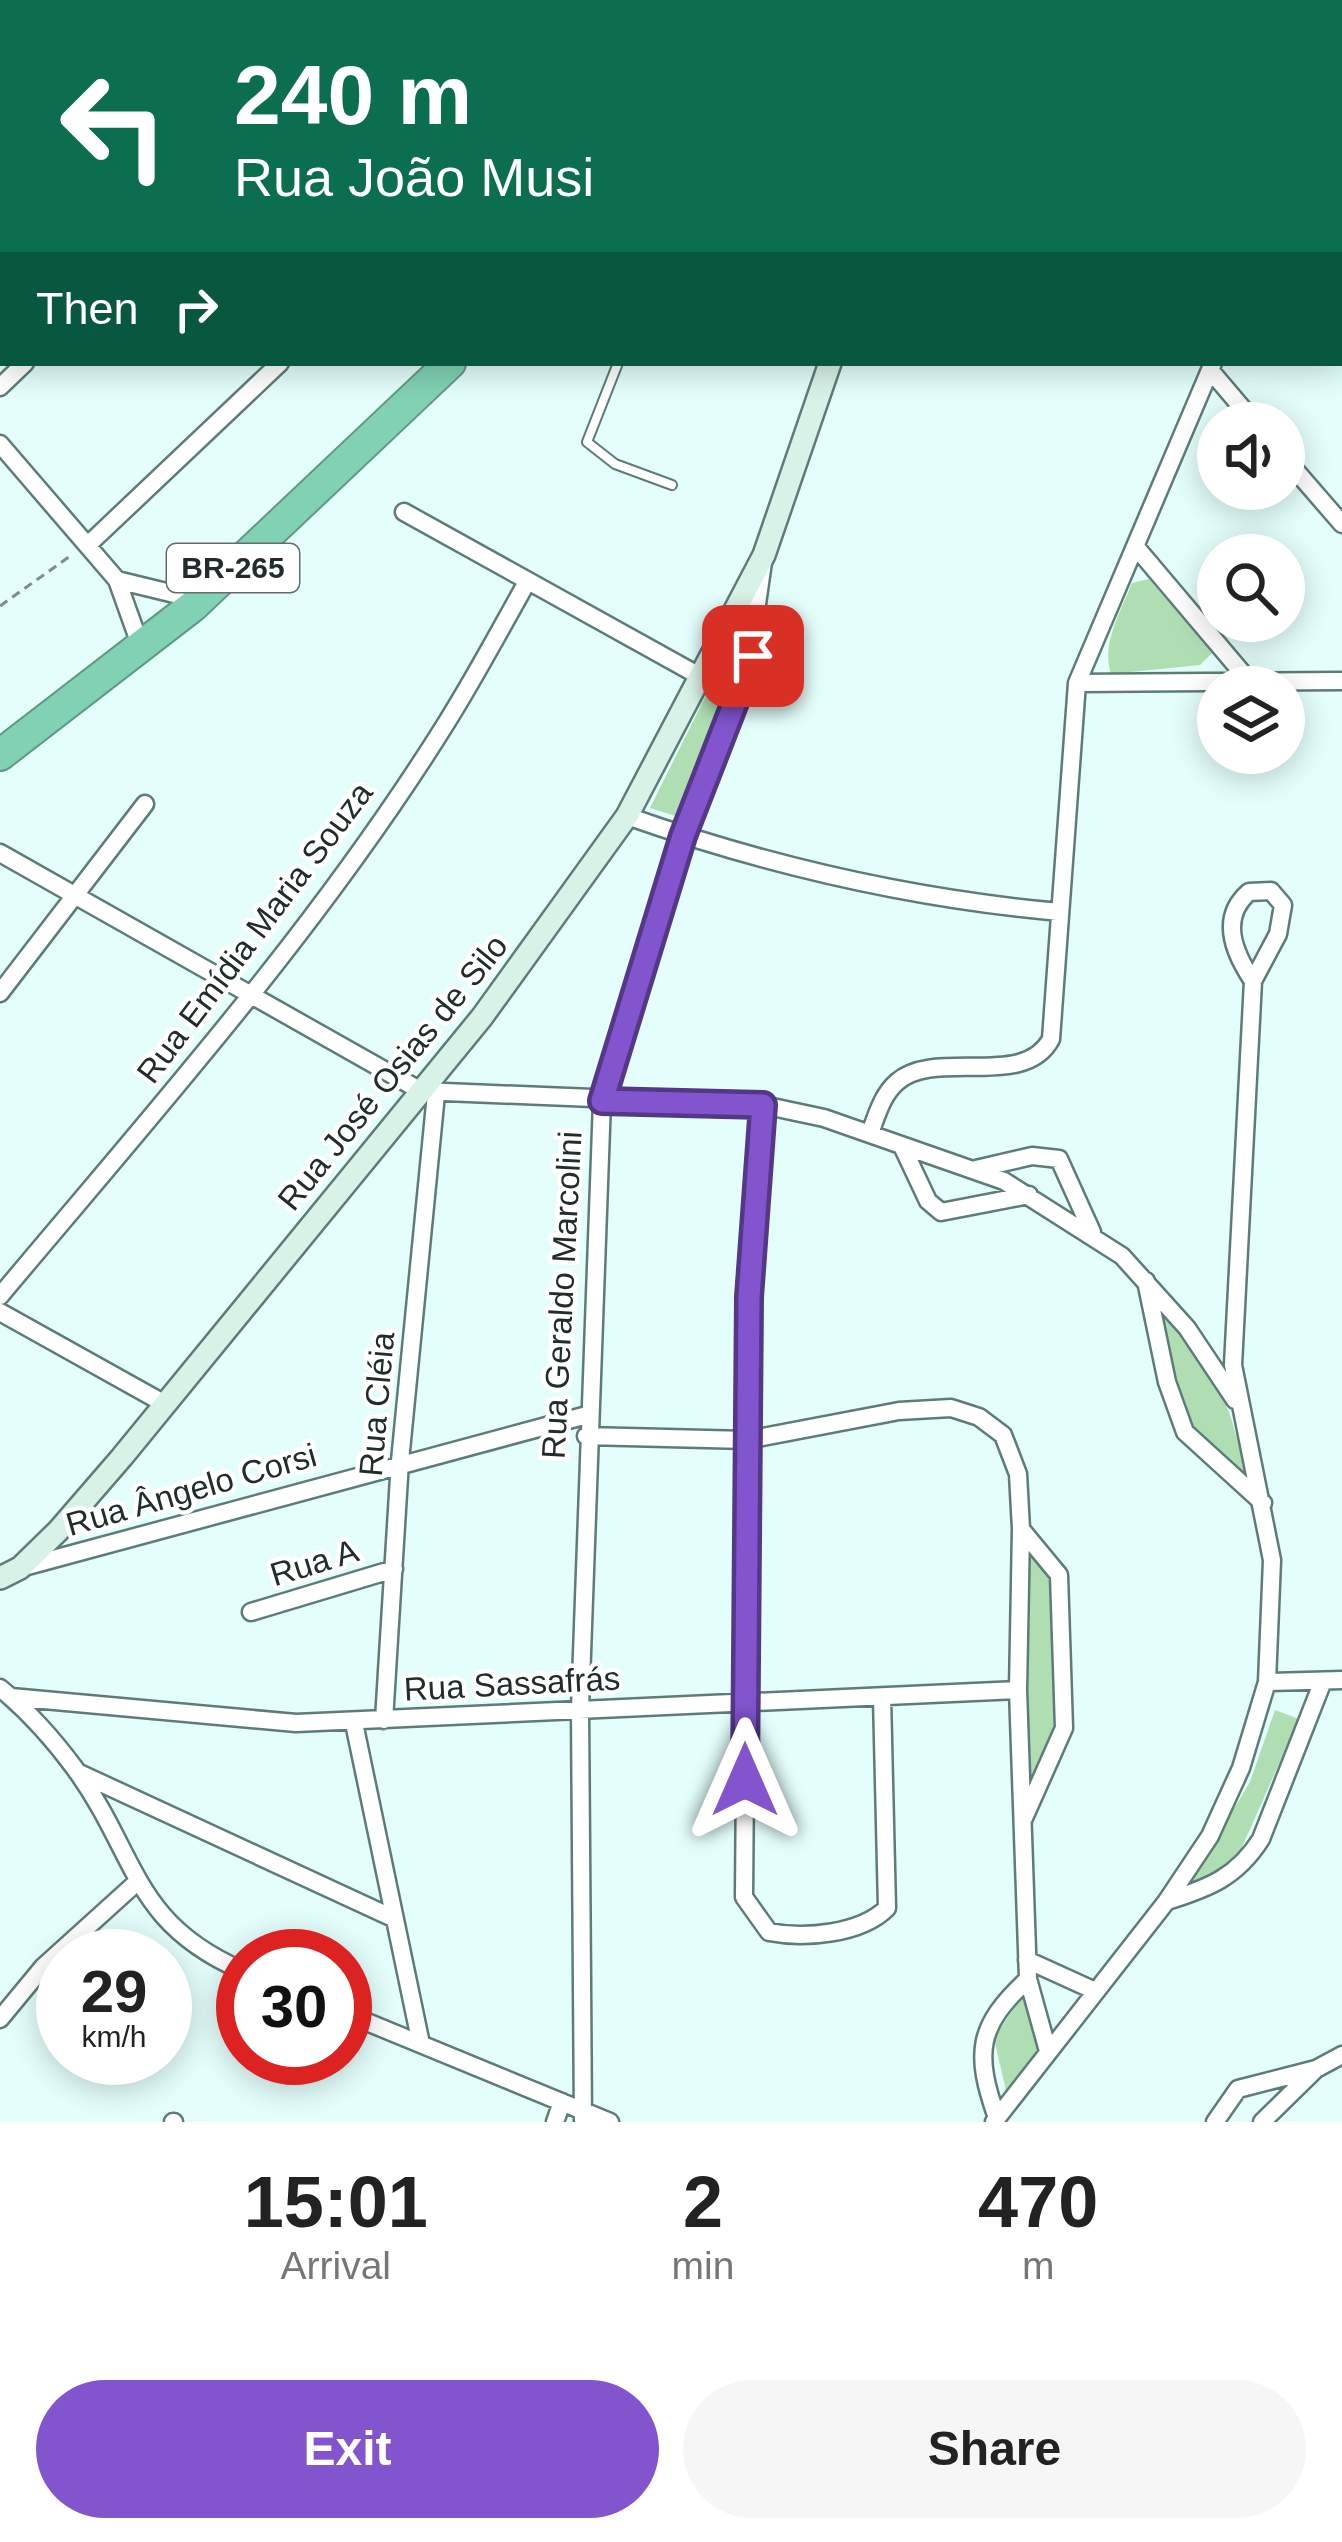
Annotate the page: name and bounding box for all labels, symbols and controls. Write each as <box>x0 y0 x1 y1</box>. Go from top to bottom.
icon: left <box>36 48 192 204</box>
text: 240 m <box>234 48 472 142</box>
text: Rua João Musi <box>234 147 594 207</box>
icon: right <box>163 276 229 342</box>
text: Then <box>36 283 139 334</box>
map controls <box>1197 402 1305 774</box>
button: sound <box>1197 402 1305 510</box>
button: search <box>1197 534 1305 642</box>
road number: BR-265 <box>167 544 299 592</box>
pin <box>702 605 804 707</box>
icon: arrive <box>720 623 786 689</box>
button: layers <box>1197 666 1305 774</box>
street label: Rua Emídia Maria Souza <box>129 774 380 1090</box>
street label: Rua José Osias de Silo <box>270 927 515 1217</box>
street label: Rua Geraldo Marcolini <box>534 1130 589 1460</box>
street label: Rua Cléia <box>352 1330 401 1478</box>
street label: Rua Ângelo Corsi <box>62 1436 321 1543</box>
street label: Rua A <box>266 1532 363 1593</box>
street label: Rua Sassafrás <box>403 1659 621 1708</box>
position arrow <box>682 1717 808 1843</box>
speed limit sign: 30 <box>216 1929 372 2085</box>
text: 29 <box>81 1958 147 2025</box>
text: km/h <box>81 2020 147 2053</box>
text: 15:01 <box>244 2162 428 2242</box>
text: 2 <box>683 2162 723 2242</box>
text: 470 <box>978 2162 1098 2242</box>
text: Arrival <box>281 2244 391 2287</box>
text: min <box>672 2244 734 2287</box>
text: m <box>1022 2244 1054 2287</box>
button: Exit <box>36 2380 659 2518</box>
button: Share <box>683 2380 1306 2518</box>

